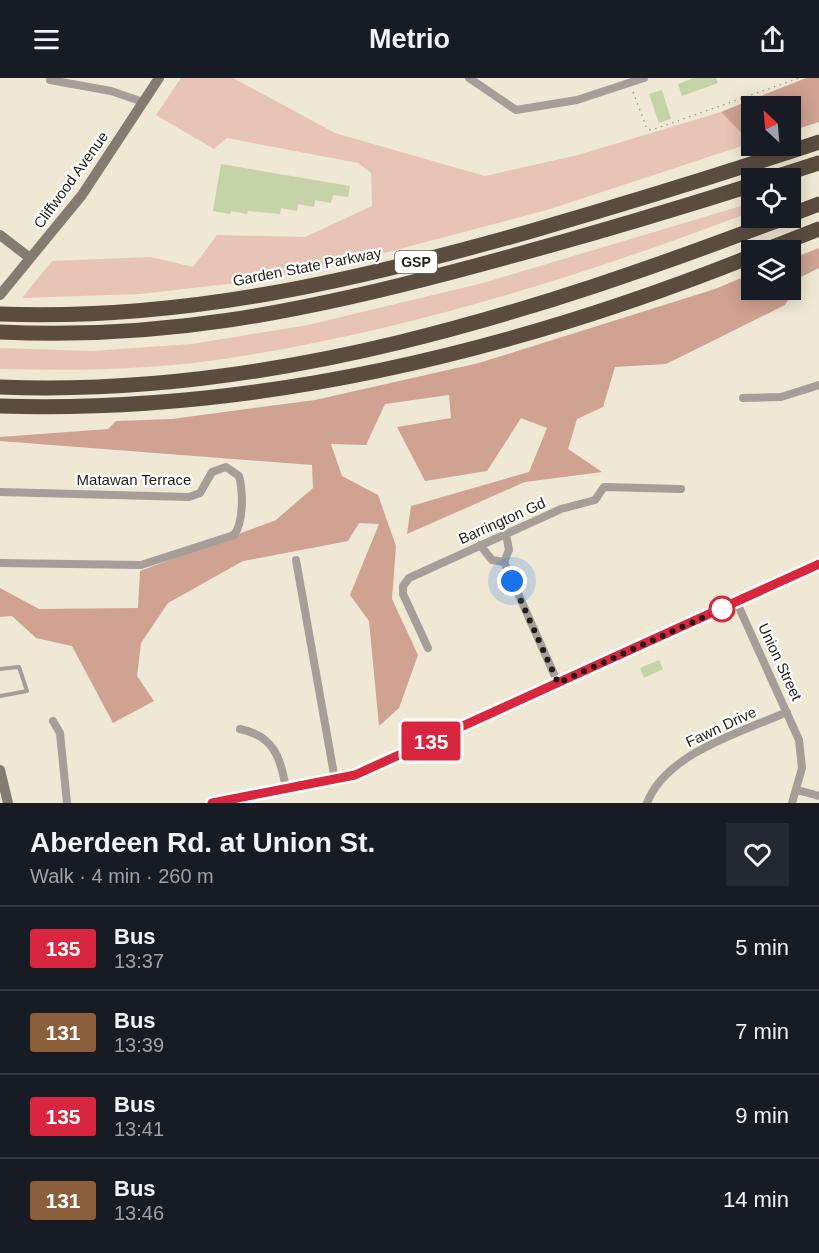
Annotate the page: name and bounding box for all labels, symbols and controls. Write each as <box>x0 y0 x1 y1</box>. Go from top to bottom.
icon: menu <box>30 23 63 56</box>
icon: share <box>756 23 789 56</box>
text: Metrio <box>369 24 450 54</box>
north arrow <box>741 96 801 156</box>
map controls <box>741 96 801 300</box>
street label: Cliffwood Avenue <box>30 128 111 231</box>
button: locate <box>741 168 801 228</box>
button: layers <box>741 240 801 300</box>
street label: Garden State Parkway <box>231 244 383 289</box>
road number: GSP <box>395 251 437 273</box>
street label: Matawan Terrace <box>77 471 191 488</box>
street label: Barrington Gd <box>456 494 548 547</box>
your location <box>497 566 527 596</box>
unlabelled marker <box>709 596 735 622</box>
street label: Union Street <box>755 620 806 704</box>
street label: Fawn Drive <box>683 703 759 750</box>
line badge: 135 <box>396 722 466 760</box>
text: 135 <box>413 730 449 753</box>
button: heart <box>726 823 789 886</box>
text: Aberdeen Rd. at Union St. <box>30 827 375 858</box>
text: Walk · 4 min · 260 m <box>30 865 214 887</box>
text: Bus <box>114 924 156 949</box>
text: 5 min <box>735 935 789 960</box>
text: 135 <box>45 937 81 960</box>
text: 13:37 <box>114 950 164 972</box>
text: Bus <box>114 1008 156 1033</box>
text: 7 min <box>735 1019 789 1044</box>
text: 131 <box>45 1021 81 1044</box>
text: 13:39 <box>114 1034 164 1056</box>
text: Bus <box>114 1092 156 1117</box>
text: 9 min <box>735 1103 789 1128</box>
text: 135 <box>45 1105 81 1128</box>
text: 13:41 <box>114 1118 164 1140</box>
text: Bus <box>114 1176 156 1201</box>
text: 14 min <box>723 1187 789 1212</box>
text: 131 <box>45 1189 81 1212</box>
text: 13:46 <box>114 1202 164 1224</box>

